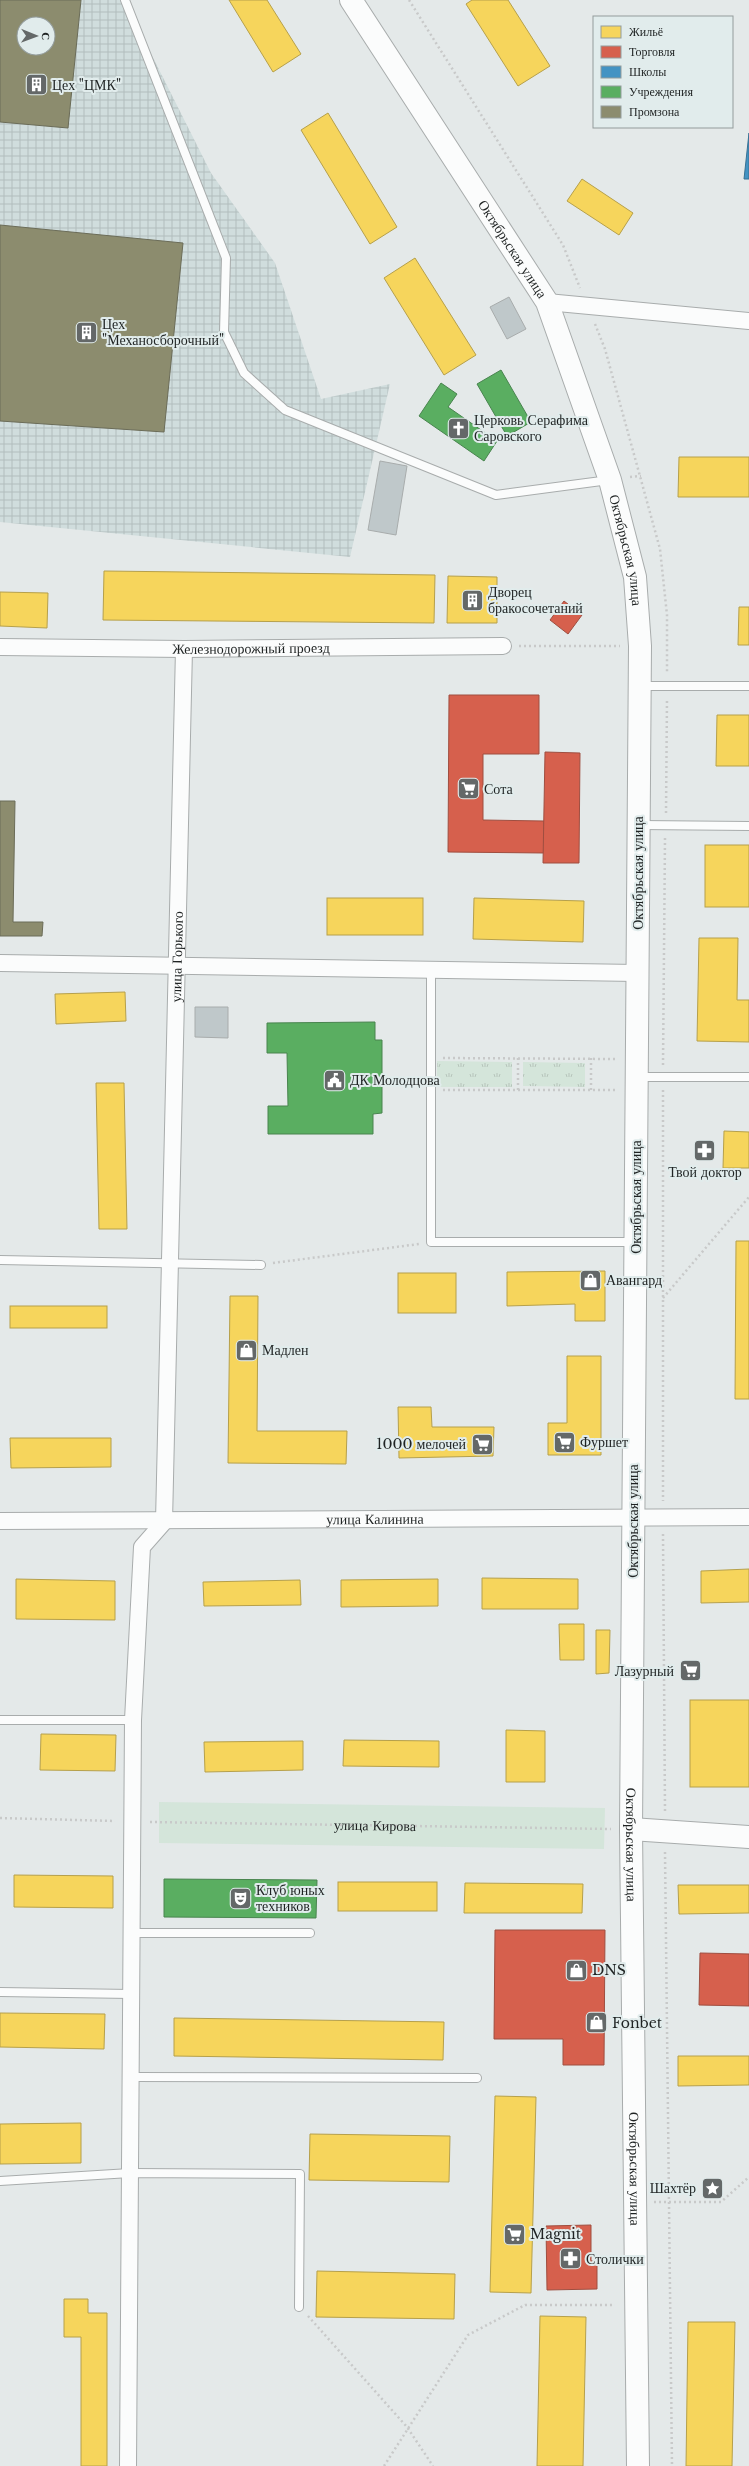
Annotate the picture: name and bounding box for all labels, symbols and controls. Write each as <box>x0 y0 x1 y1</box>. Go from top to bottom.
north arrow <box>16 16 56 56</box>
legend <box>593 16 733 128</box>
text: Жильё <box>629 24 663 39</box>
text: С <box>39 32 53 40</box>
text: Торговля <box>629 44 676 59</box>
text: Школы <box>629 64 666 79</box>
building icon: Цех "ЦМК" <box>23 72 49 98</box>
place label: Цех "ЦМК" <box>52 76 121 94</box>
text: Учреждения <box>629 84 693 99</box>
text: Промзона <box>629 104 680 119</box>
street label: Октябрьская улица <box>474 197 552 302</box>
place label: Цех "Механосборочный" <box>102 315 224 349</box>
building icon: Цех "Механосборочный" <box>74 319 100 345</box>
place label: Церковь Серафима Саровского <box>474 411 589 445</box>
church icon: Церковь Серафима Саровского <box>445 415 471 441</box>
street label: Октябрьская улица <box>605 493 646 607</box>
place label: Дворец бракосочетаний <box>488 583 583 617</box>
building icon: Дворец бракосочетаний <box>459 587 485 613</box>
street label: Железнодорожный проезд <box>172 639 330 658</box>
supermarket icon: Сота <box>455 776 481 802</box>
place label: Сота <box>484 780 513 798</box>
street label: Октябрьская улица <box>629 815 647 930</box>
street label: улица Горького <box>167 911 187 1003</box>
public building icon: ДК Молодцова <box>322 1067 348 1093</box>
place label: ДК Молодцова <box>350 1071 440 1089</box>
pharmacy icon: Твой доктор <box>692 1137 718 1163</box>
street label: Октябрьская улица <box>627 1139 645 1254</box>
place label: Твой доктор <box>668 1163 742 1181</box>
shop icon: Авангард <box>577 1267 603 1293</box>
place label: Авангард <box>606 1271 662 1289</box>
shop icon: Мадлен <box>233 1337 259 1363</box>
place label: Мадлен <box>262 1341 309 1359</box>
supermarket icon: Фуршет <box>552 1429 578 1455</box>
supermarket icon: 1000 мелочей <box>469 1431 495 1457</box>
place label: Фуршет <box>580 1433 628 1451</box>
place label: 1000 мелочей <box>376 1435 466 1453</box>
street label: Октябрьская улица <box>624 1463 642 1578</box>
street label: улица Калинина <box>326 1510 425 1528</box>
supermarket icon: Лазурный <box>677 1658 703 1684</box>
place label: Лазурный <box>615 1662 675 1680</box>
street label: Октябрьская улица <box>622 1788 641 1903</box>
street label: улица Кирова <box>334 1816 417 1835</box>
place label: Клуб юных техников <box>256 1881 325 1915</box>
theatre icon: Клуб юных техников <box>227 1885 253 1911</box>
shop icon: DNS <box>563 1957 589 1983</box>
place label: DNS <box>592 1961 626 1979</box>
shop icon: Fonbet <box>584 2010 610 2036</box>
place label: Fonbet <box>612 2014 663 2032</box>
street label: Октябрьская улица <box>625 2112 644 2227</box>
place icon: Шахтёр <box>699 2175 725 2201</box>
place label: Шахтёр <box>650 2179 696 2197</box>
supermarket icon: Magnit <box>501 2221 527 2247</box>
place label: Magnit <box>530 2225 582 2243</box>
pharmacy icon: Столички <box>557 2246 583 2272</box>
place label: Столички <box>586 2250 644 2268</box>

